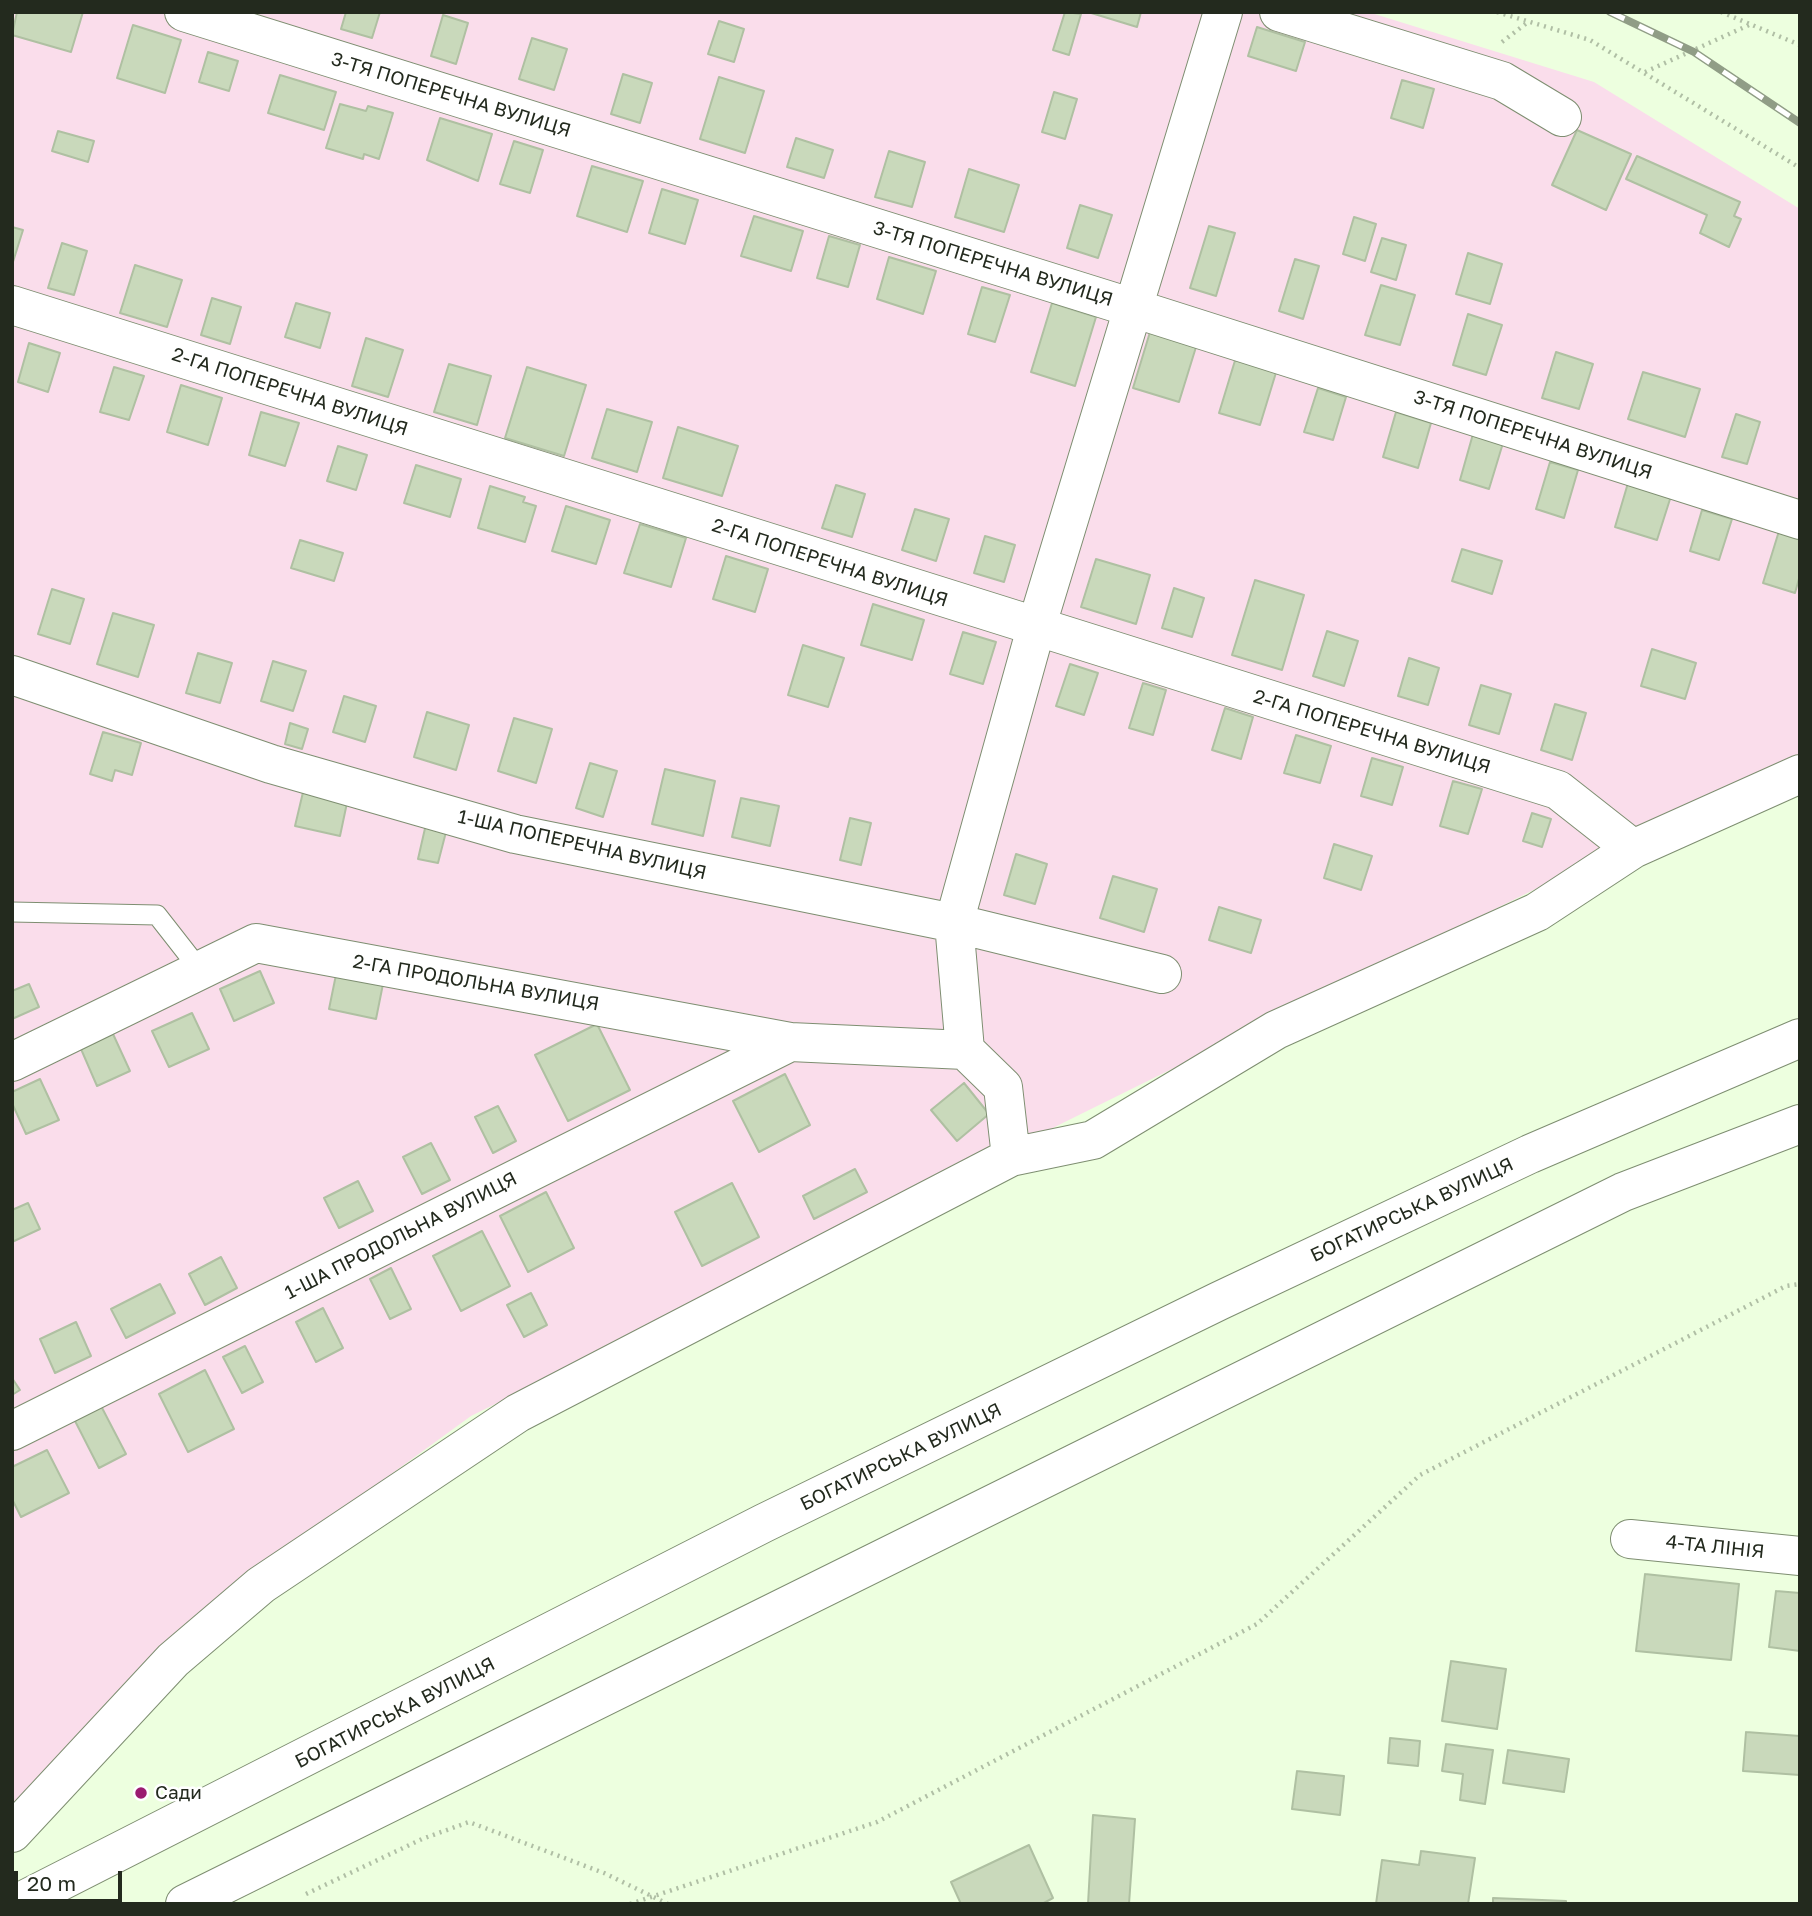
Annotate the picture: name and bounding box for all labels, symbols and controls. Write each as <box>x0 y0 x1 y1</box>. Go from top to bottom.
street label: 3-ТЯ ПОПЕРЕЧНА ВУЛИЦЯ <box>328 48 574 142</box>
street label: 3-ТЯ ПОПЕРЕЧНА ВУЛИЦЯ <box>870 217 1116 311</box>
street label: 2-ГА ПОПЕРЕЧНА ВУЛИЦЯ <box>169 343 411 441</box>
street label: 3-ТЯ ПОПЕРЕЧНА ВУЛИЦЯ <box>1411 386 1655 484</box>
street label: 2-ГА ПОПЕРЕЧНА ВУЛИЦЯ <box>709 514 951 612</box>
street label: 2-ГА ПОПЕРЕЧНА ВУЛИЦЯ <box>1251 685 1493 779</box>
street label: 1-ША ПОПЕРЕЧНА ВУЛИЦЯ <box>455 805 709 885</box>
street label: 2-ГА ПРОДОЛЬНА ВУЛИЦЯ <box>351 950 601 1016</box>
street label: БОГАТИРСЬКА ВУЛИЦЯ <box>1307 1153 1517 1267</box>
street label: 1-ША ПРОДОЛЬНА ВУЛИЦЯ <box>281 1167 521 1305</box>
street label: БОГАТИРСЬКА ВУЛИЦЯ <box>797 1398 1005 1516</box>
street label: 4-ТА ЛІНІЯ <box>1665 1530 1765 1564</box>
street label: БОГАТИРСЬКА ВУЛИЦЯ <box>291 1653 499 1773</box>
place label: Сади <box>155 1782 202 1804</box>
marker: Сади <box>133 1785 149 1801</box>
scale bar <box>18 1856 126 1900</box>
text: 20 m <box>27 1870 76 1896</box>

